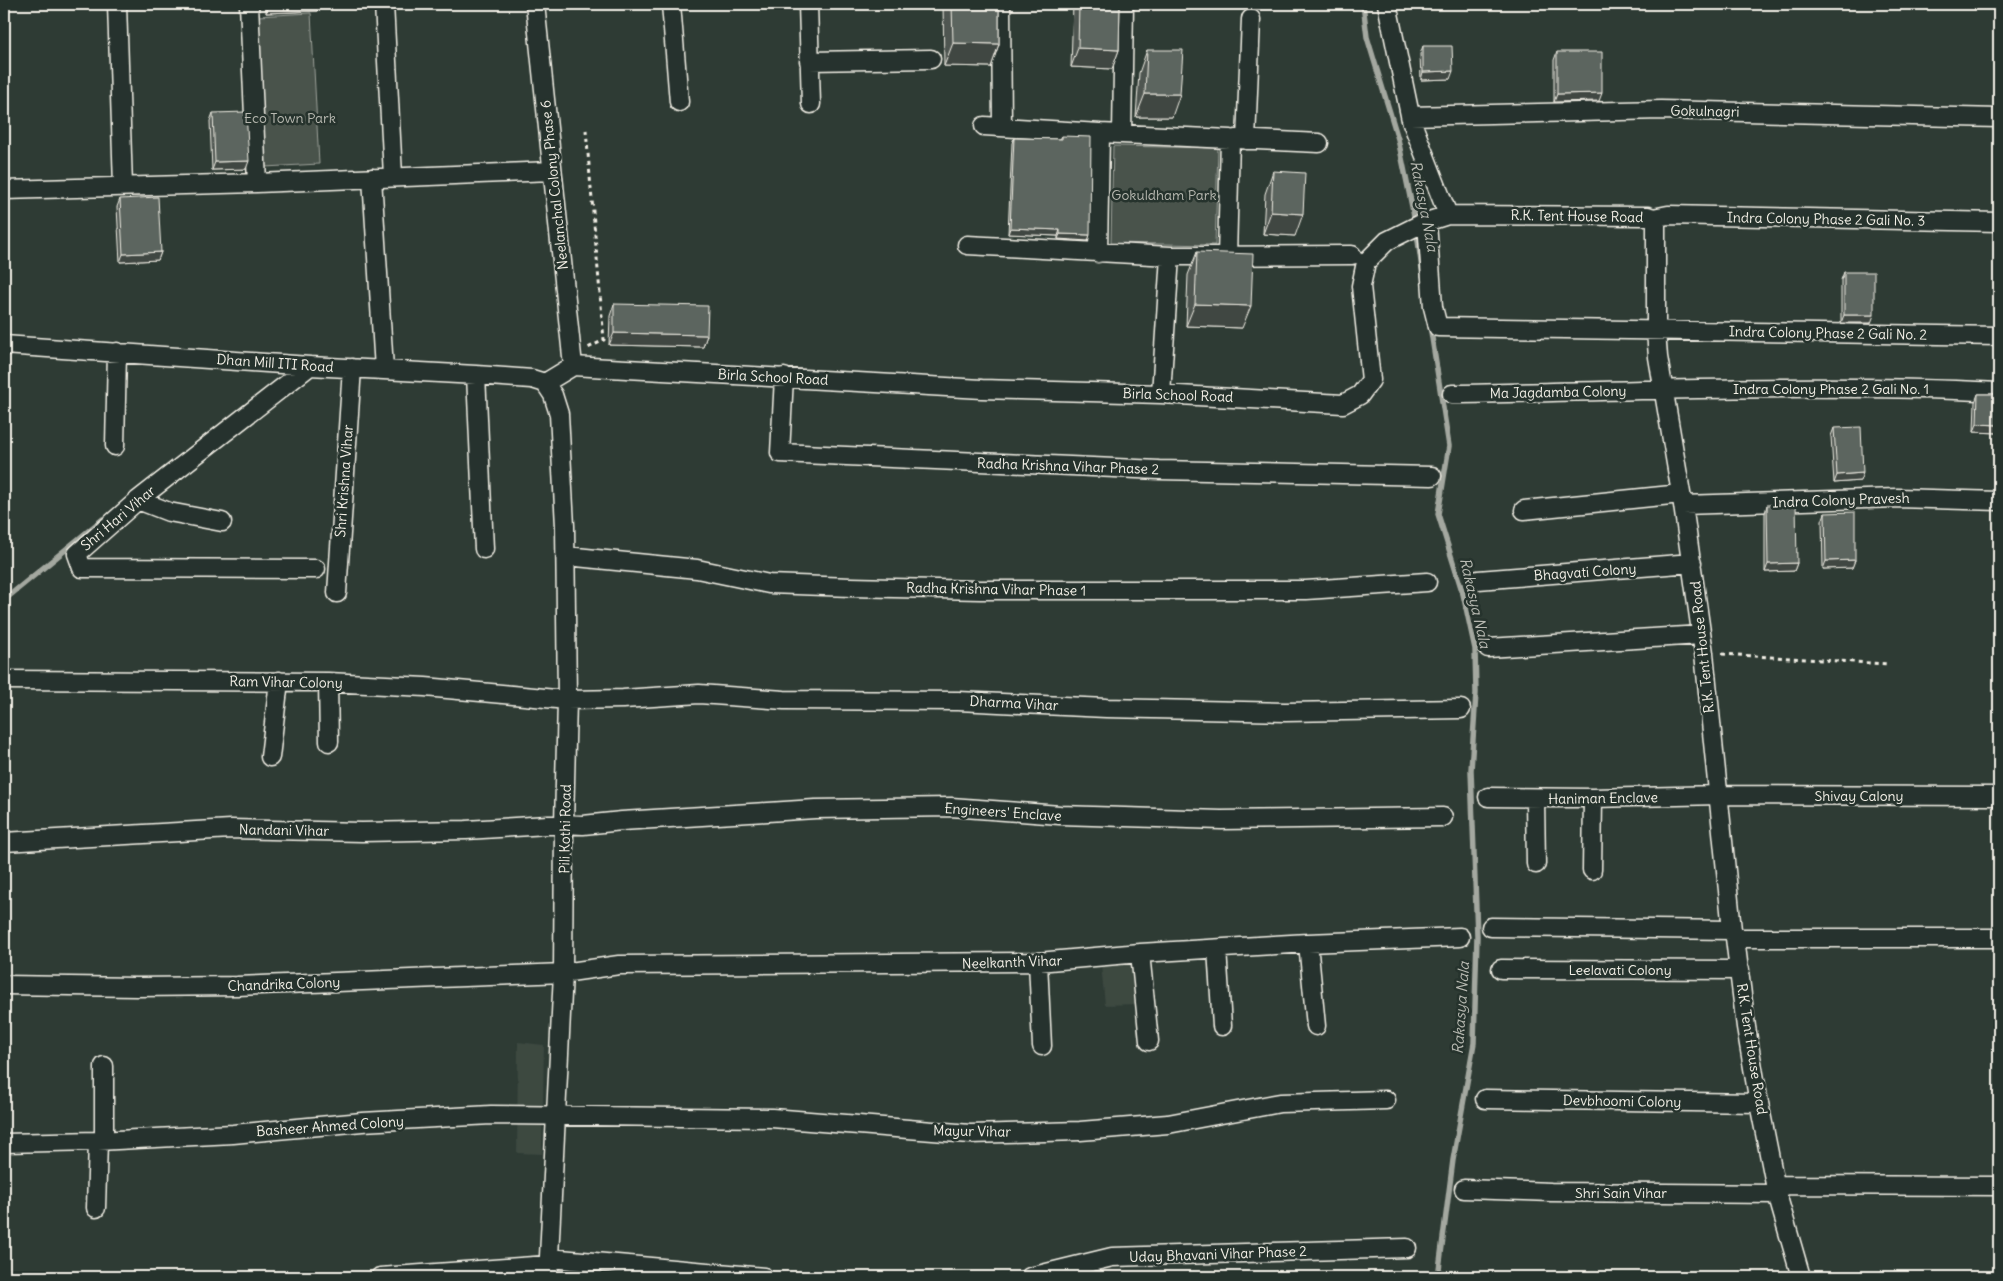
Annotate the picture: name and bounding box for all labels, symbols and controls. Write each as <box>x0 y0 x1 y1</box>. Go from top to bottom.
street label: Neelanchal Colony Phase 6 <box>536 99 572 271</box>
street label: Gokulnagri <box>1670 101 1740 121</box>
park label: Eco Town Park <box>244 109 336 127</box>
water label: Rakasya Nala <box>1406 159 1443 254</box>
park label: Gokuldham Park <box>1111 186 1217 204</box>
street label: R.K. Tent House Road <box>1510 206 1644 226</box>
street label: Indra Colony Phase 2 Gali No. 3 <box>1727 208 1925 230</box>
street label: Indra Colony Phase 2 Gali No. 2 <box>1729 322 1928 344</box>
street label: Dhan Mill ITI Road <box>216 350 334 376</box>
street label: Birla School Road <box>717 365 829 389</box>
street label: Indra Colony Phase 2 Gali No. 1 <box>1733 380 1929 398</box>
street label: Ma Jagdamba Colony <box>1489 382 1627 402</box>
street label: Birla School Road <box>1122 384 1234 406</box>
street label: Shri Krishna Vihar <box>331 424 357 538</box>
street label: Radha Krishna Vihar Phase 2 <box>977 454 1160 478</box>
street label: Shri Hari Vihar <box>77 481 159 554</box>
street label: Indra Colony Pravesh <box>1772 489 1910 511</box>
water label: Rakasya Nala <box>1456 556 1495 651</box>
street label: Bhagvati Colony <box>1533 559 1637 585</box>
street label: Radha Krishna Vihar Phase 1 <box>906 578 1086 600</box>
street label: R.K. Tent House Road <box>1686 580 1718 714</box>
street label: Ram Vihar Colony <box>229 672 343 692</box>
street label: Dharma Vihar <box>969 692 1059 714</box>
street label: Pili Kothi Road <box>555 784 575 874</box>
street label: Shivay Calony <box>1814 787 1904 805</box>
street label: Haniman Enclave <box>1548 788 1658 808</box>
street label: Engineers' Enclave <box>944 799 1062 825</box>
street label: Nandani Vihar <box>239 820 329 840</box>
street label: Neelkanth Vihar <box>961 951 1063 973</box>
water label: Rakasya Nala <box>1448 960 1473 1055</box>
street label: Leelavati Colony <box>1568 961 1672 979</box>
street label: Chandrika Colony <box>227 973 341 995</box>
street label: R.K. Tent House Road <box>1733 982 1771 1116</box>
street label: Devbhoomi Colony <box>1563 1091 1681 1111</box>
street label: Basheer Ahmed Colony <box>255 1112 405 1140</box>
street label: Mayur Vihar <box>933 1121 1011 1141</box>
street label: Shri Sain Vihar <box>1575 1184 1667 1202</box>
street label: Uday Bhavani Vihar Phase 2 <box>1129 1242 1307 1266</box>

